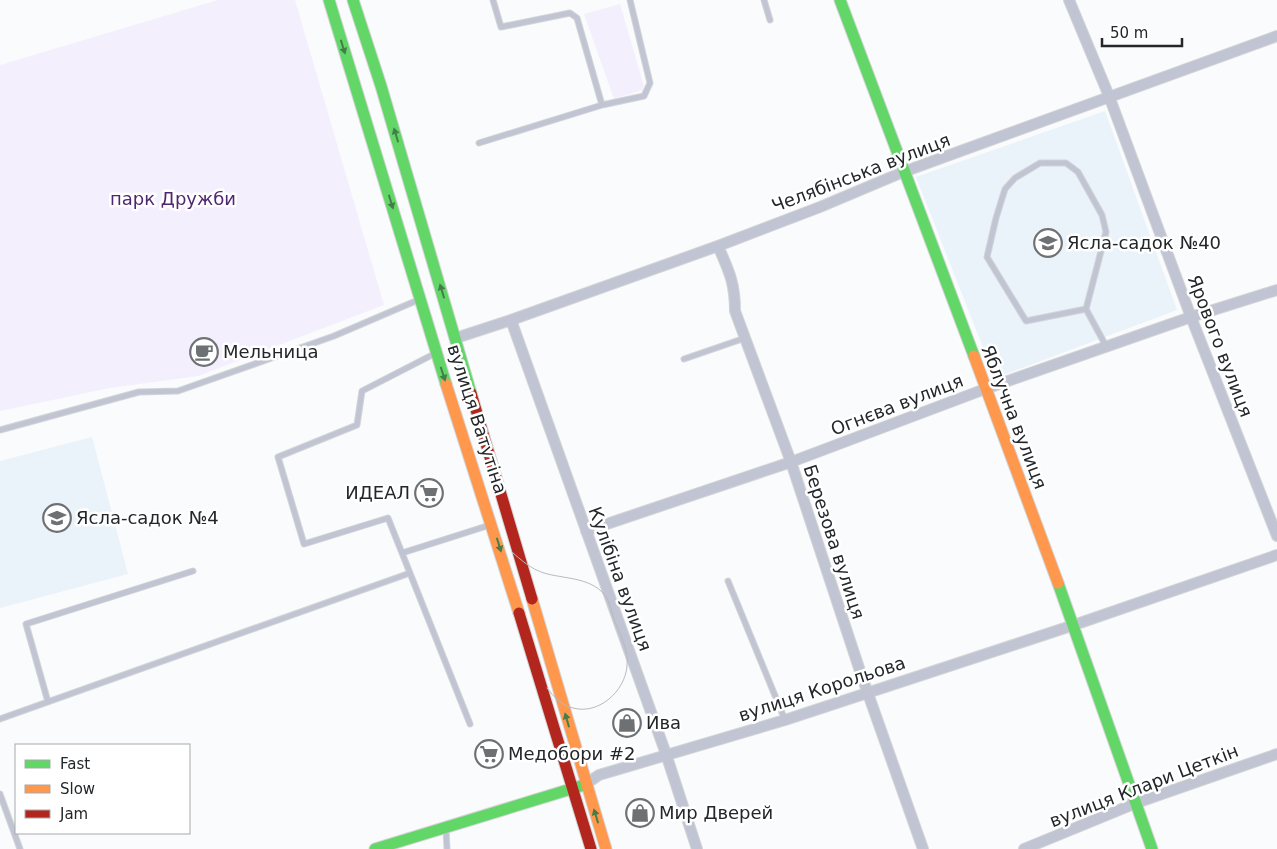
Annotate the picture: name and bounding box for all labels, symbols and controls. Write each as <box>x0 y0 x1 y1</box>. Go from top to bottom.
scale bar <box>1102 15 1182 47</box>
text: 50 m <box>1110 24 1148 42</box>
one-way arrow <box>340 39 347 54</box>
one-way arrow <box>391 128 399 143</box>
street label: Челябінська вулиця <box>769 129 953 216</box>
park label: парк Дружби <box>110 188 236 209</box>
one-way arrow <box>387 195 395 210</box>
school or university icon: Ясла-садок №40 <box>1033 228 1063 258</box>
place label: Ясла-садок №40 <box>1067 232 1221 253</box>
street label: Ярового вулиця <box>1184 272 1257 420</box>
one-way arrow <box>437 283 445 298</box>
cafe icon: Мельница <box>189 337 219 367</box>
place label: Мельница <box>223 341 318 362</box>
street label: вулиця Ватутіна <box>443 341 512 496</box>
street label: Яблучна вулиця <box>977 342 1052 492</box>
one-way arrow <box>440 367 448 382</box>
street label: Огнєва вулиця <box>828 370 966 439</box>
street label: Березова вулиця <box>800 462 869 622</box>
supermarket icon: ИДЕАЛ <box>414 478 444 508</box>
place label: ИДЕАЛ <box>345 482 410 503</box>
school or university icon: Ясла-садок №4 <box>42 503 72 533</box>
street label: Кулібіна вулиця <box>585 504 656 654</box>
place label: Ясла-садок №4 <box>76 507 219 528</box>
one-way arrow <box>495 538 503 553</box>
street label: вулиця Корольова <box>736 652 908 725</box>
shop icon: Ива <box>612 708 642 738</box>
place label: Ива <box>646 712 681 733</box>
one-way arrow <box>563 713 571 728</box>
supermarket icon: Медобори #2 <box>474 739 504 769</box>
street label: вулиця Клари Цеткін <box>1046 740 1241 831</box>
place label: Медобори #2 <box>508 743 636 764</box>
legend <box>15 744 190 834</box>
text: Fast <box>60 755 90 773</box>
text: Slow <box>60 780 95 798</box>
shop icon: Мир Дверей <box>625 798 655 828</box>
place label: Мир Дверей <box>659 802 773 823</box>
text: Jam <box>59 805 88 823</box>
one-way arrow <box>592 809 600 824</box>

